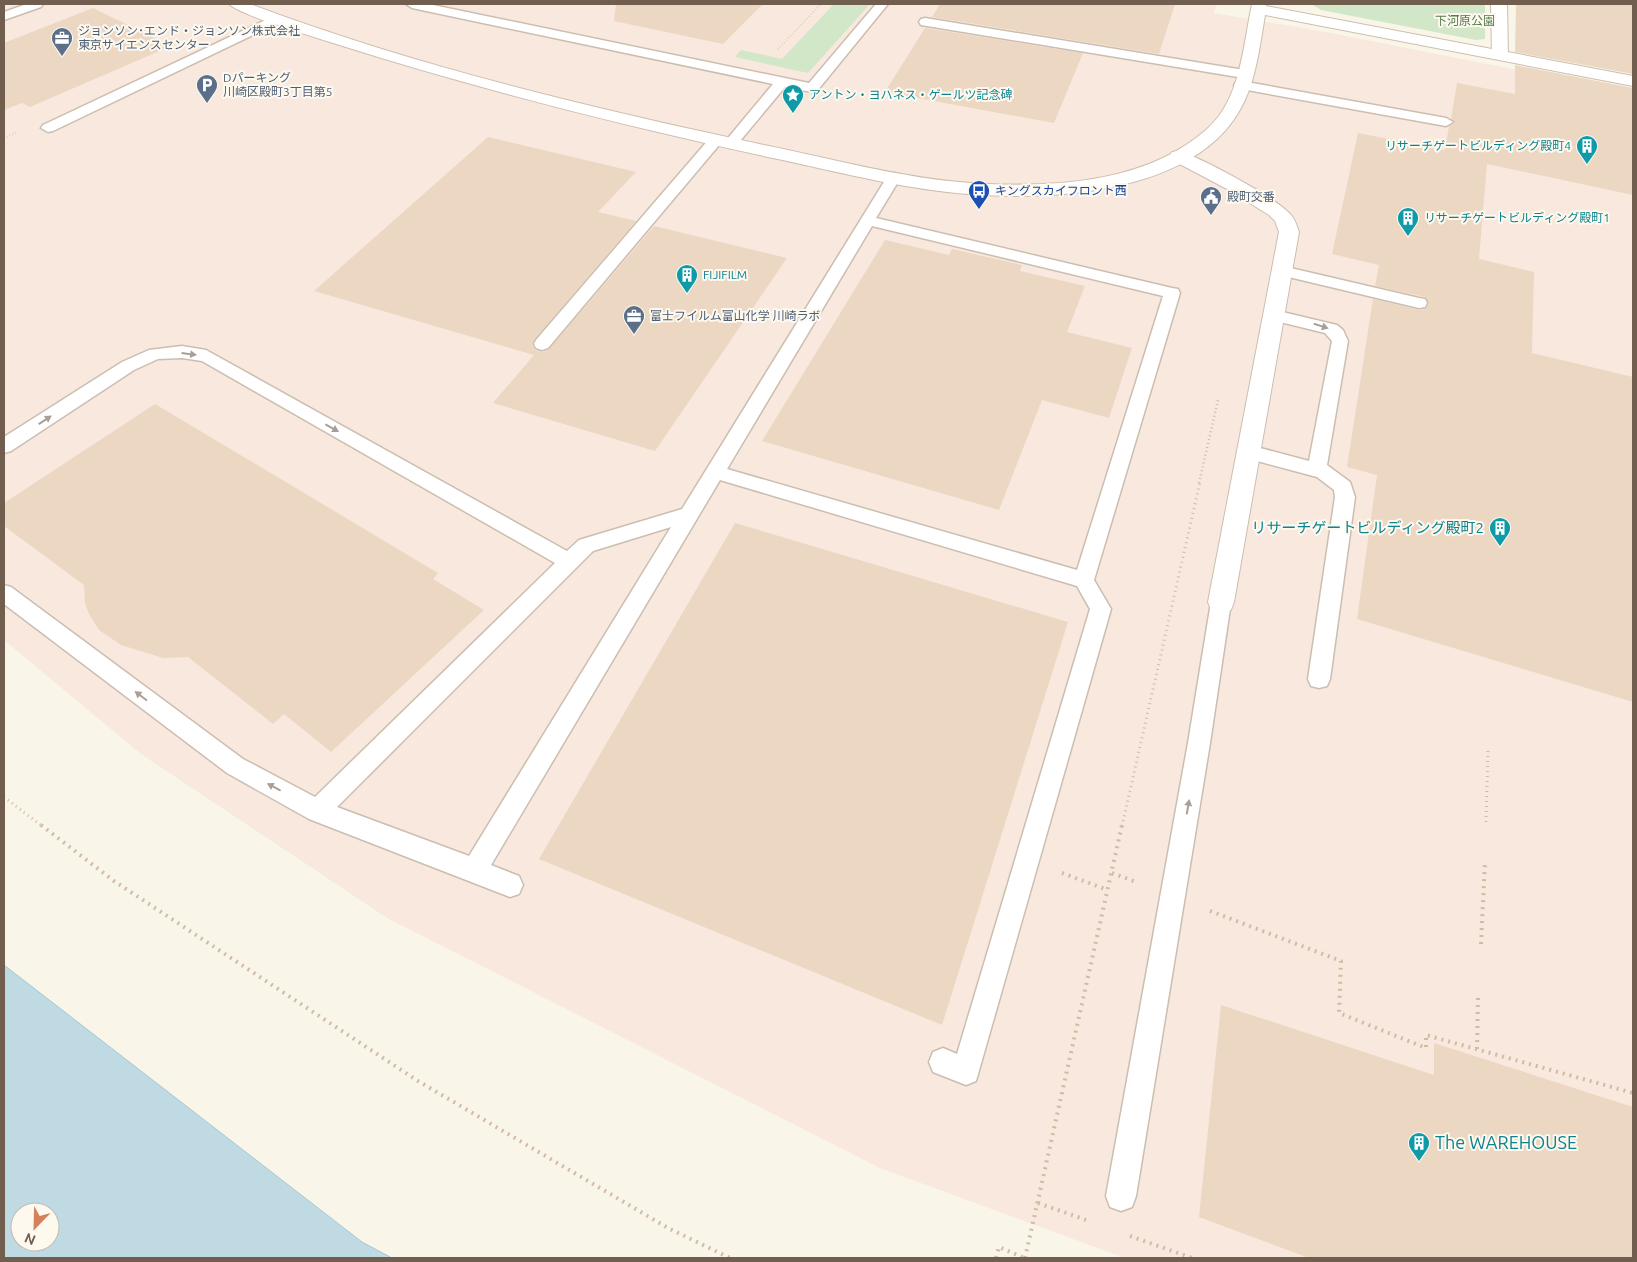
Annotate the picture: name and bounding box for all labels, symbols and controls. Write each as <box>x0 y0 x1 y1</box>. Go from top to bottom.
park label: 下河原公園 <box>1435 14 1495 27</box>
place label: ジョンソン･エンド・ジョンソン株式会社 東京サイエンスセンター <box>78 24 300 51</box>
office icon: ジョンソン･エンド・ジョンソン株式会社 東京サイエンスセンター <box>50 26 74 57</box>
place label: Dパーキング 川崎区殿町3丁目第5 <box>223 71 333 98</box>
parking icon: Dパーキング 川崎区殿町3丁目第5 <box>195 73 219 104</box>
place icon: アントン・ヨハネス・ゲールツ記念碑 <box>781 83 805 114</box>
place label: アントン・ヨハネス・ゲールツ記念碑 <box>809 88 1013 101</box>
building icon: リサーチゲートビルディング殿町4 <box>1575 134 1599 165</box>
place label: リサーチゲートビルディング殿町4 <box>1385 139 1571 152</box>
bus stop icon: キングスカイフロント西 <box>967 179 991 210</box>
place label: キングスカイフロント西 <box>995 184 1127 197</box>
public building icon: 殿町交番 <box>1199 185 1223 216</box>
place label: 殿町交番 <box>1227 190 1275 203</box>
building icon: リサーチゲートビルディング殿町1 <box>1396 206 1420 237</box>
place label: リサーチゲートビルディング殿町1 <box>1424 211 1610 224</box>
building icon: FIJIFILM <box>675 263 699 294</box>
place label: FIJIFILM <box>703 268 747 281</box>
office icon: 富士フイルム富山化学 川崎ラボ <box>622 304 646 335</box>
place label: 富士フイルム富山化学 川崎ラボ <box>650 309 821 322</box>
one-way arrow <box>1314 322 1329 330</box>
one-way arrow <box>181 350 197 358</box>
one-way arrow <box>38 415 51 424</box>
one-way arrow <box>326 423 339 432</box>
building icon: リサーチゲートビルディング殿町2 <box>1488 516 1512 547</box>
place label: リサーチゲートビルディング殿町2 <box>1252 519 1484 536</box>
one-way arrow <box>135 690 148 701</box>
one-way arrow <box>268 783 281 792</box>
one-way arrow <box>1185 799 1193 815</box>
building icon: The WAREHOUSE <box>1407 1131 1431 1162</box>
place label: The WAREHOUSE <box>1435 1132 1577 1152</box>
north arrow <box>10 1202 60 1252</box>
text: N <box>22 1230 38 1248</box>

